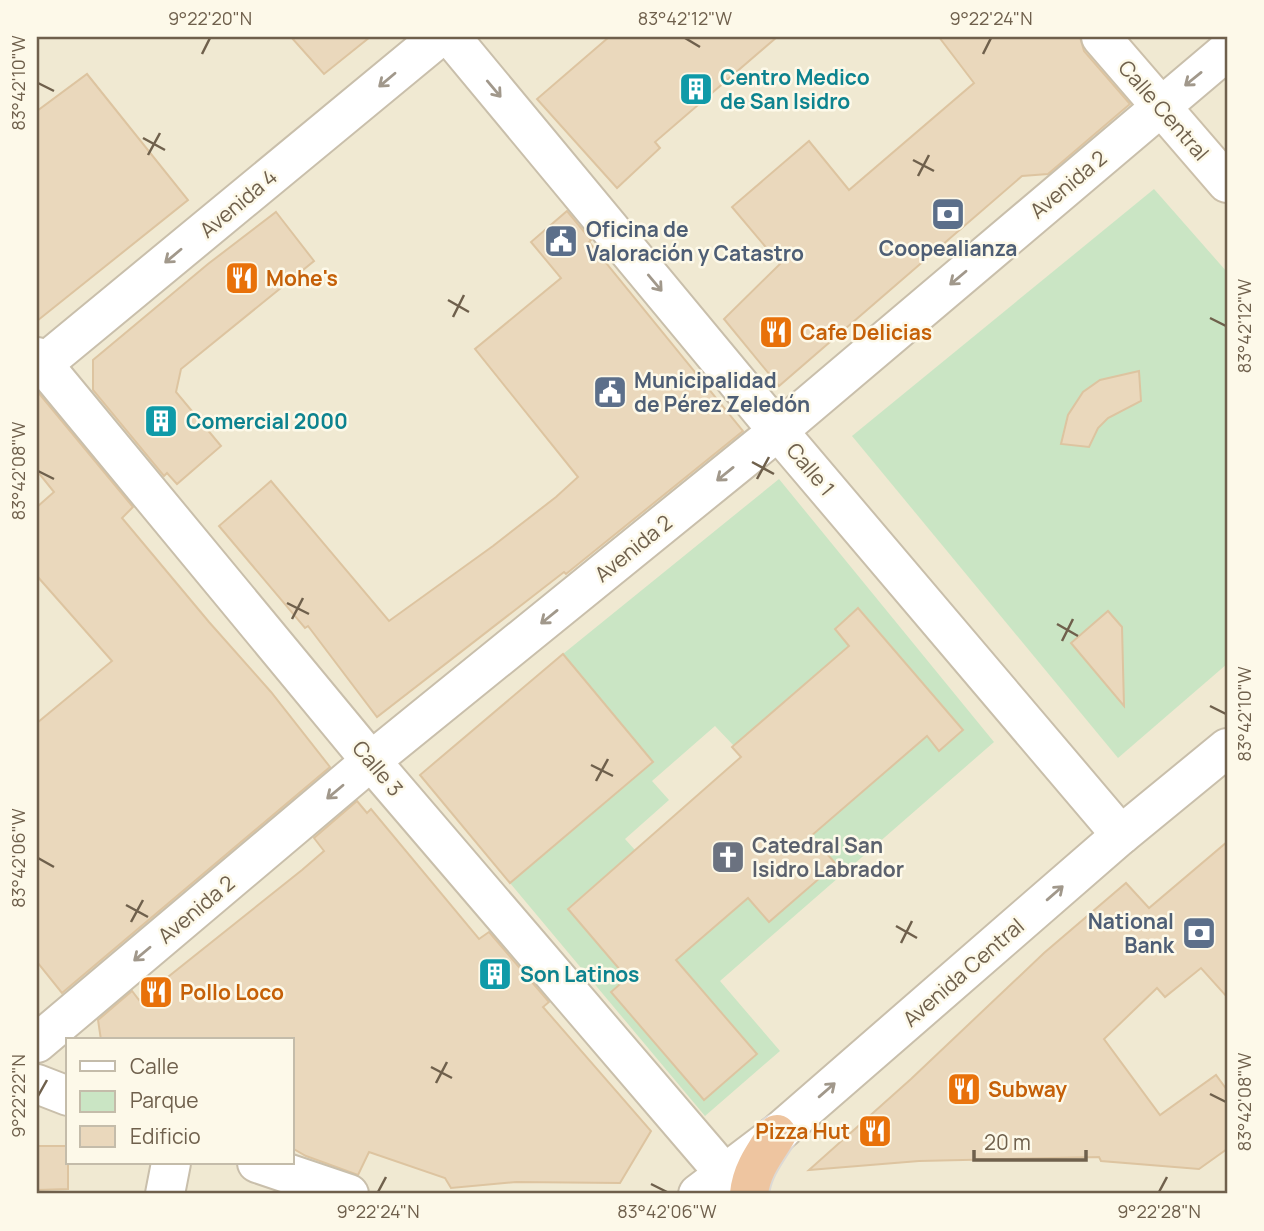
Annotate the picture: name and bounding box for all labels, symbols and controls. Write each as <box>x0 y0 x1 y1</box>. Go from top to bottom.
text: 9°22'20"N <box>168 6 252 30</box>
text: 83°42'12"W <box>638 6 732 30</box>
text: 9°22'24"N <box>950 6 1032 30</box>
text: 83°42'10"W <box>6 35 30 131</box>
street label: Calle Central <box>1113 54 1215 166</box>
place label: Centro Medico de San Isidro <box>720 63 870 115</box>
building icon: Centro Medico de San Isidro <box>677 70 715 108</box>
one-way arrow <box>1185 71 1203 87</box>
one-way arrow <box>378 72 396 88</box>
one-way arrow <box>486 80 502 98</box>
street label: Avenida 2 <box>1024 144 1112 224</box>
street label: Avenida 4 <box>193 162 283 244</box>
bank icon: Coopealianza <box>929 195 967 233</box>
place label: Oficina de Valoración y Catastro <box>586 215 804 267</box>
public building icon: Oficina de Valoración y Catastro <box>542 222 580 260</box>
place label: Coopealianza <box>879 234 1017 262</box>
one-way arrow <box>165 248 183 264</box>
restaurant icon: Mohe's <box>223 259 261 297</box>
place label: Mohe's <box>266 264 338 292</box>
one-way arrow <box>949 270 967 286</box>
one-way arrow <box>648 273 663 291</box>
text: 83°42'12"W <box>1232 279 1256 373</box>
restaurant icon: Cafe Delicias <box>757 313 795 351</box>
place label: Cafe Delicias <box>800 318 932 346</box>
place label: Municipalidad de Pérez Zeledón <box>634 366 810 418</box>
public building icon: Municipalidad de Pérez Zeledón <box>591 373 629 411</box>
building icon: Comercial 2000 <box>142 402 180 440</box>
place label: Comercial 2000 <box>186 407 348 435</box>
text: 83°42'08"W <box>6 422 30 520</box>
street label: Calle 1 <box>781 437 841 501</box>
one-way arrow <box>717 466 735 481</box>
street label: Avenida 2 <box>588 508 678 588</box>
one-way arrow <box>540 609 558 625</box>
text: 83°42'10"W <box>1232 666 1256 762</box>
street label: Calle 3 <box>347 734 409 802</box>
one-way arrow <box>326 784 344 800</box>
text: 83°42'06"W <box>6 808 30 908</box>
place label: Catedral San Isidro Labrador <box>752 831 904 883</box>
church icon: Catedral San Isidro Labrador <box>709 838 747 876</box>
street label: Avenida 2 <box>152 869 240 949</box>
one-way arrow <box>1045 885 1063 901</box>
place label: National Bank <box>1088 907 1175 959</box>
street label: Avenida Central <box>896 912 1030 1032</box>
bank icon: National Bank <box>1180 914 1218 952</box>
one-way arrow <box>133 946 151 962</box>
building icon: Son Latinos <box>476 955 514 993</box>
place label: Son Latinos <box>520 960 639 988</box>
restaurant icon: Pollo Loco <box>137 973 175 1011</box>
place label: Pollo Loco <box>180 978 284 1006</box>
legend <box>66 1038 294 1164</box>
text: Calle <box>130 1052 179 1080</box>
text: 83°42'08"W <box>1232 1053 1256 1151</box>
text: 9°22'22"N <box>6 1054 30 1138</box>
restaurant icon: Subway <box>945 1070 983 1108</box>
place label: Subway <box>988 1075 1067 1103</box>
one-way arrow <box>818 1082 836 1098</box>
text: Parque <box>130 1086 199 1114</box>
restaurant icon: Pizza Hut <box>856 1112 894 1150</box>
place label: Pizza Hut <box>755 1117 850 1145</box>
scale bar <box>974 1119 1086 1163</box>
text: Edificio <box>130 1122 201 1150</box>
text: 20 m <box>984 1128 1031 1156</box>
text: 9°22'24"N <box>337 1199 419 1223</box>
text: 83°42'06"W <box>617 1199 717 1223</box>
text: 9°22'28"N <box>1117 1199 1201 1223</box>

